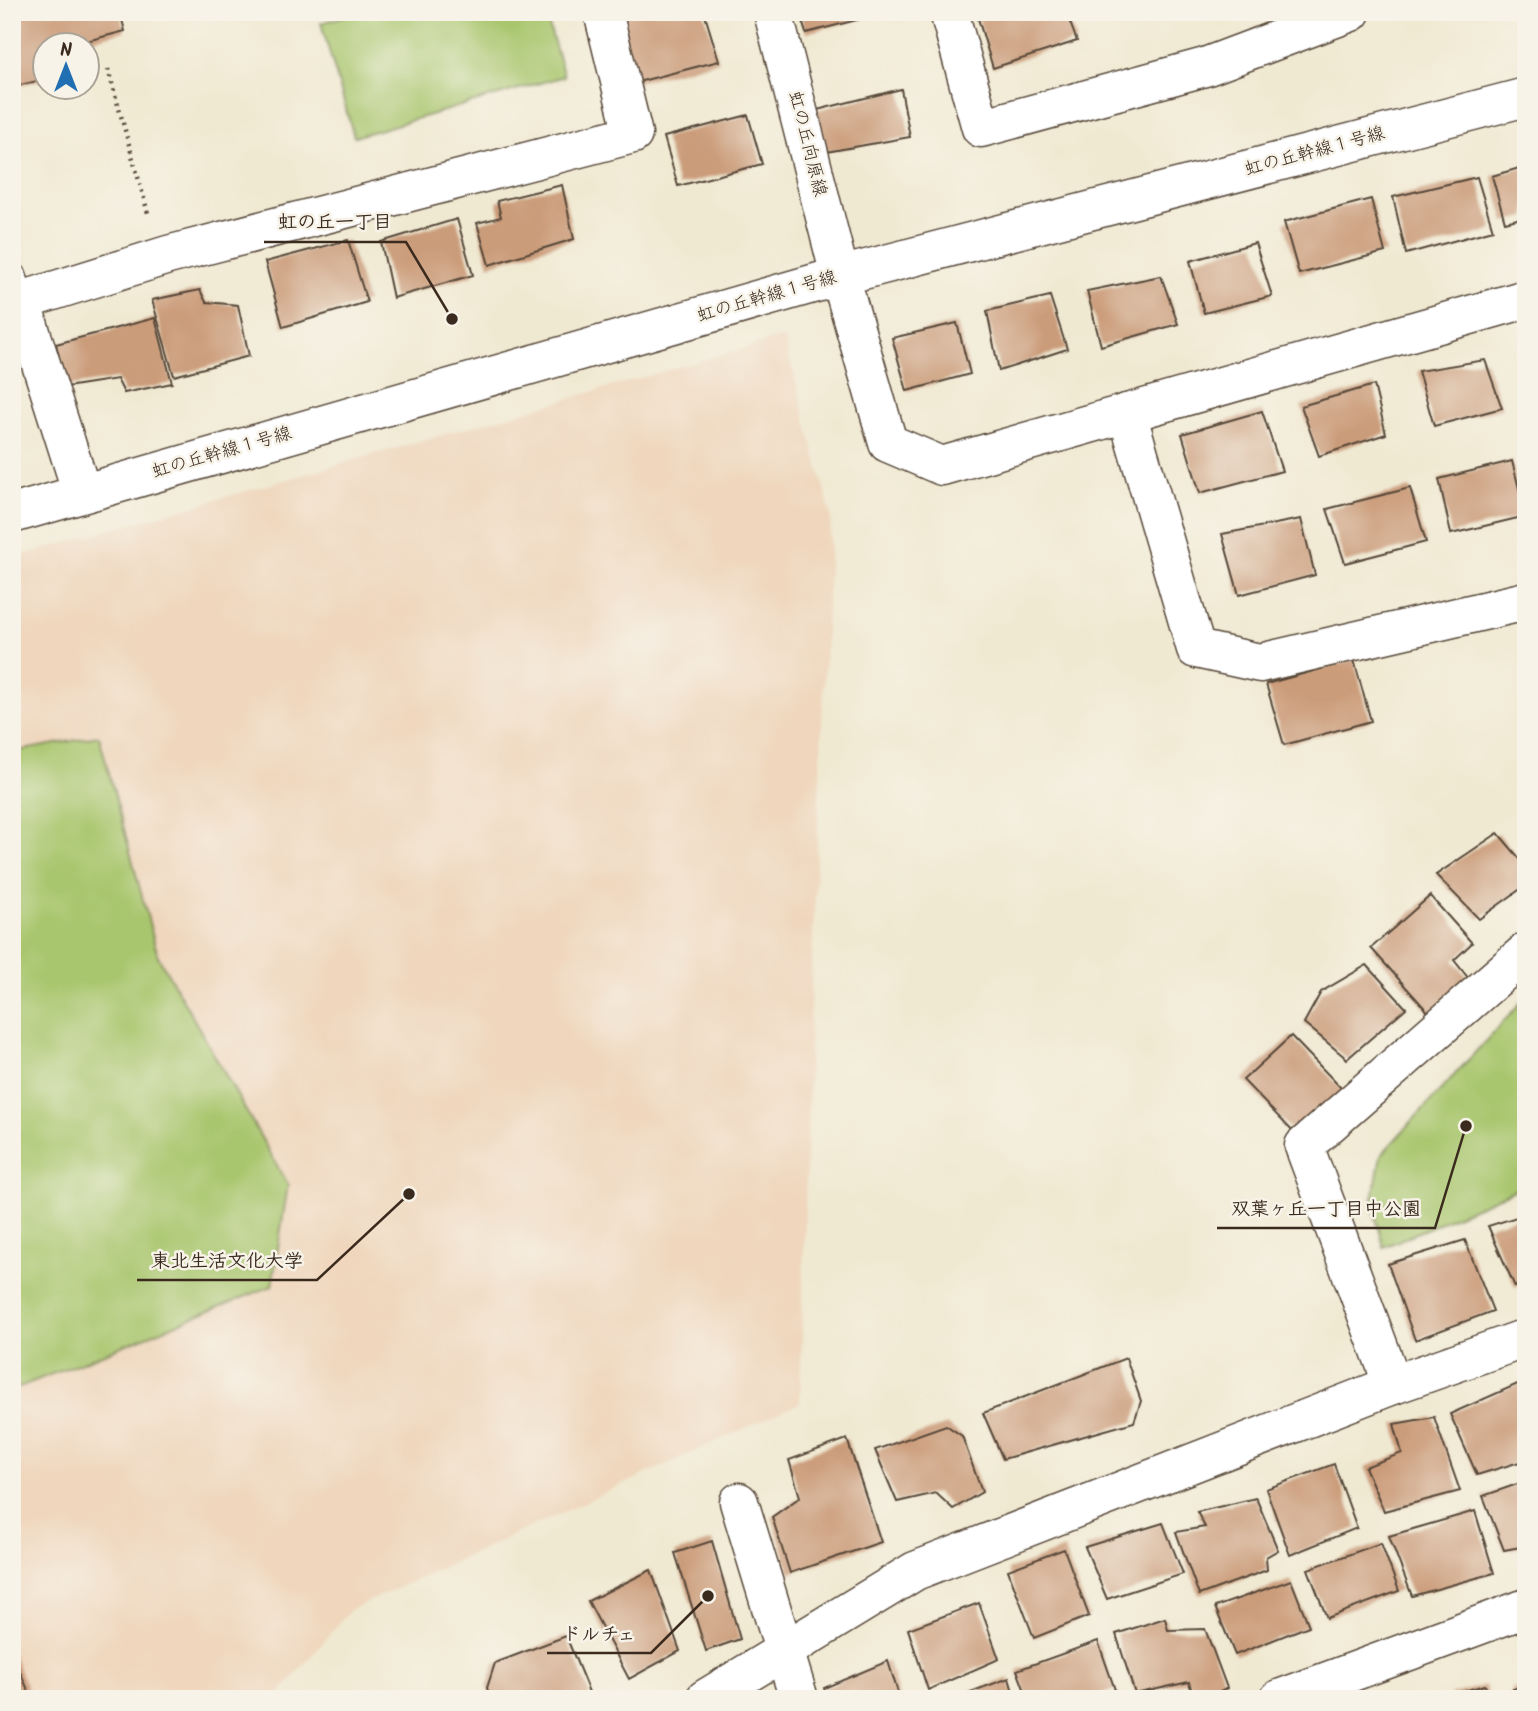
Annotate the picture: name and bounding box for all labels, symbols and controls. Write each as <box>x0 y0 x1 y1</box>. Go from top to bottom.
north arrow <box>32 32 102 102</box>
text: N <box>60 36 72 66</box>
street label: 虹の丘向原線 <box>780 88 834 200</box>
street label: 虹の丘幹線１号線 <box>1242 119 1388 185</box>
callout: 虹の丘一丁目 <box>264 202 406 242</box>
text: 虹の丘一丁目 <box>278 208 392 238</box>
street label: 虹の丘幹線１号線 <box>694 263 840 331</box>
street label: 虹の丘幹線１号線 <box>149 419 295 487</box>
callout: 双葉ヶ丘一丁目中公園 <box>1217 1188 1435 1228</box>
text: 双葉ヶ丘一丁目中公園 <box>1231 1195 1421 1225</box>
callout: 東北生活文化大学 <box>137 1240 317 1280</box>
text: 東北生活文化大学 <box>151 1247 303 1277</box>
callout: ドルチェ <box>547 1613 651 1653</box>
text: ドルチェ <box>562 1620 636 1650</box>

